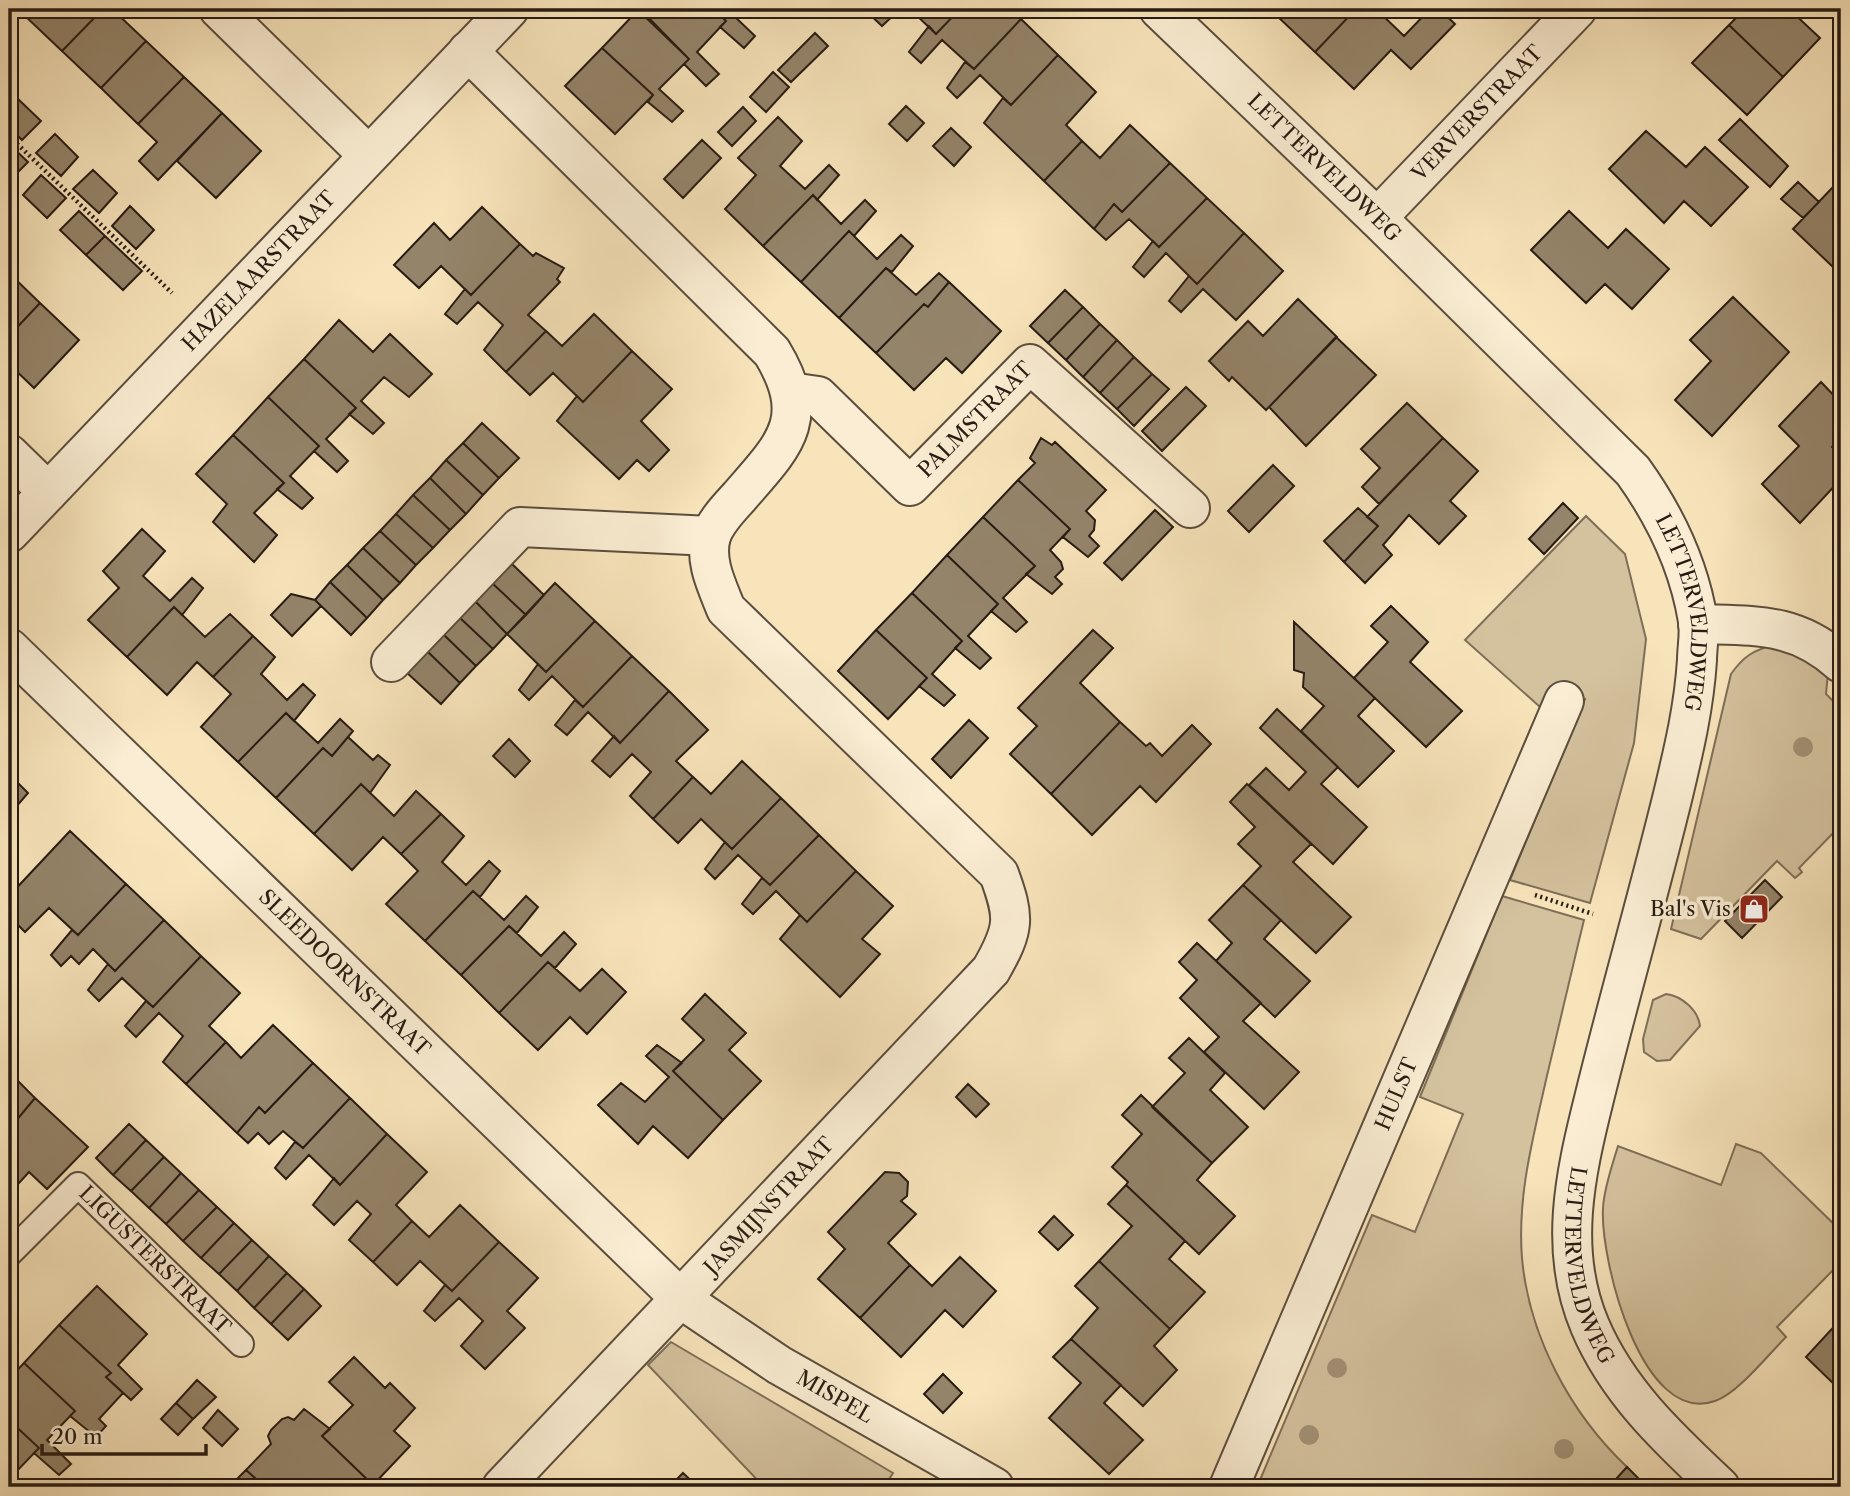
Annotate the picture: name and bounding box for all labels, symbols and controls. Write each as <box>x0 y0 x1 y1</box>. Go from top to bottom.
street label: VERVERSTRAAT <box>1406 40 1548 187</box>
street label: LETTERVELDWEG <box>1243 88 1406 247</box>
street label: HAZELAARSTRAAT <box>177 185 341 356</box>
street label: PALMSTRAAT <box>913 356 1037 482</box>
street label: LETTERVELDWEG <box>1651 509 1712 713</box>
street label: SLEEDOORNSTRAAT <box>254 884 436 1061</box>
shop icon: Bal's Vis <box>1737 892 1771 926</box>
place label: Bal's Vis <box>1650 896 1731 921</box>
street label: HULST <box>1369 1054 1423 1134</box>
street label: JASMIJNSTRAAT <box>697 1132 839 1282</box>
street label: LETTERVELDWEG <box>1560 1165 1620 1368</box>
street label: LIGUSTERSTRAAT <box>74 1180 236 1339</box>
street label: MISPEL <box>793 1365 878 1428</box>
scale bar <box>42 1412 206 1456</box>
text: 20 m <box>52 1424 103 1449</box>

